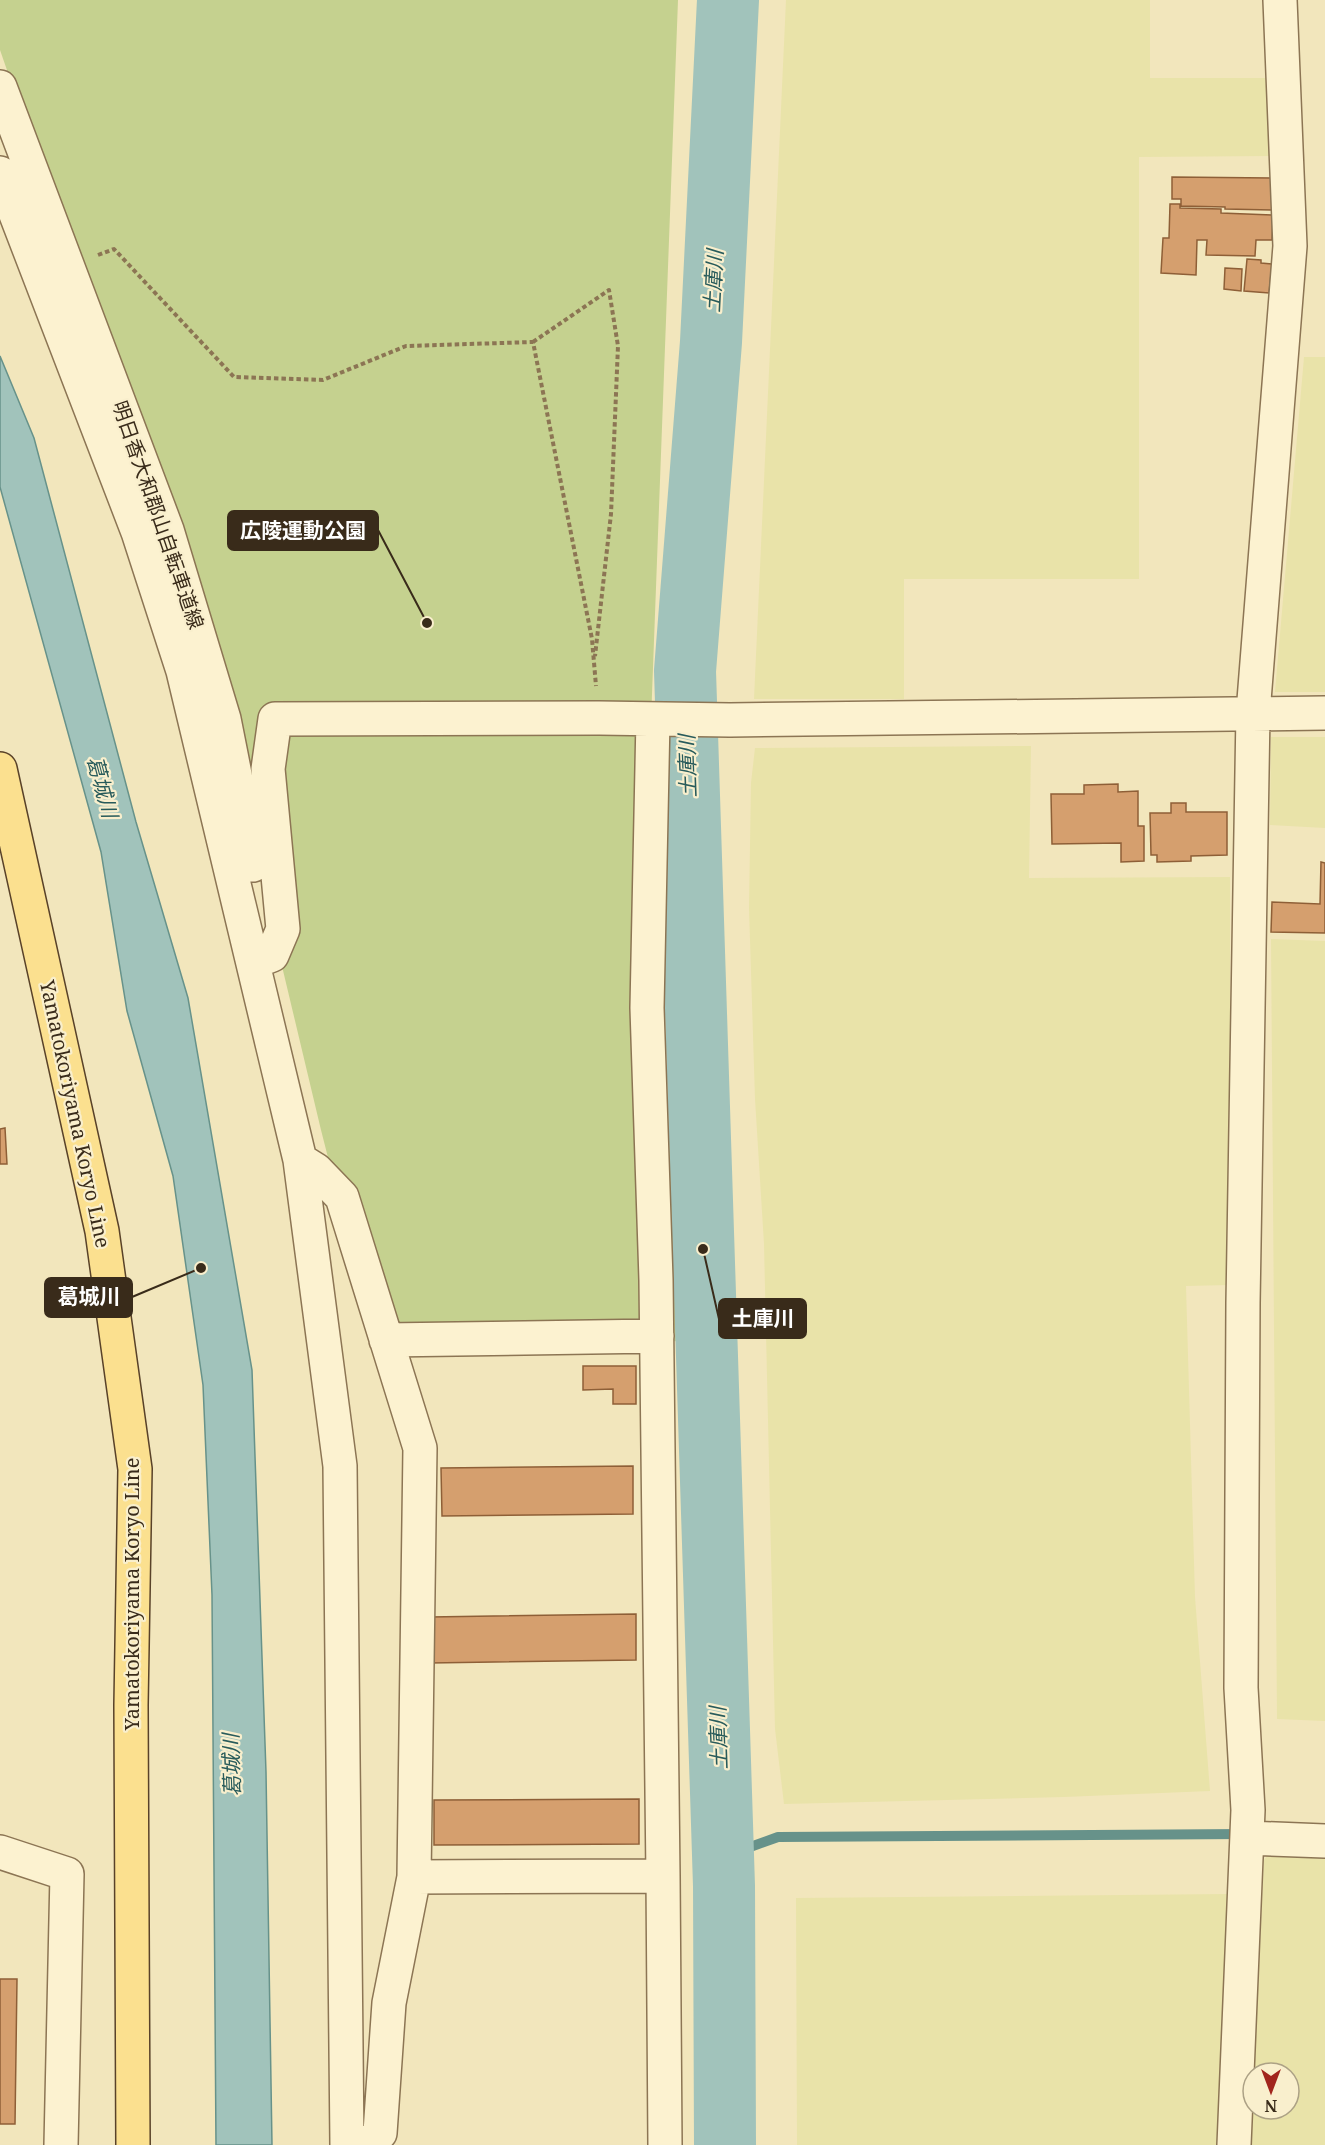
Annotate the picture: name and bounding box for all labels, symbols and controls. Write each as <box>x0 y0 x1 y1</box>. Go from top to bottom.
water label: 土庫川 <box>697 247 729 313</box>
street label: 明日香大和郡山自転車道線 <box>107 397 210 633</box>
callout: 広陵運動公園 <box>228 511 378 550</box>
text: 広陵運動公園 <box>240 516 366 544</box>
water label: 土庫川 <box>672 732 702 798</box>
water label: 葛城川 <box>81 753 125 823</box>
street label: Yamatokoriyama Koryo Line <box>34 977 117 1250</box>
callout: 葛城川 <box>45 1278 132 1317</box>
text: 葛城川 <box>58 1282 121 1310</box>
callout: 土庫川 <box>719 1299 806 1338</box>
text: 土庫川 <box>732 1304 795 1332</box>
street label: Yamatokoriyama Koryo Line <box>118 1458 145 1731</box>
water label: 土庫川 <box>703 1704 733 1770</box>
water label: 葛城川 <box>216 1731 246 1797</box>
north arrow <box>1241 2061 1301 2121</box>
text: N <box>1264 2095 1277 2117</box>

